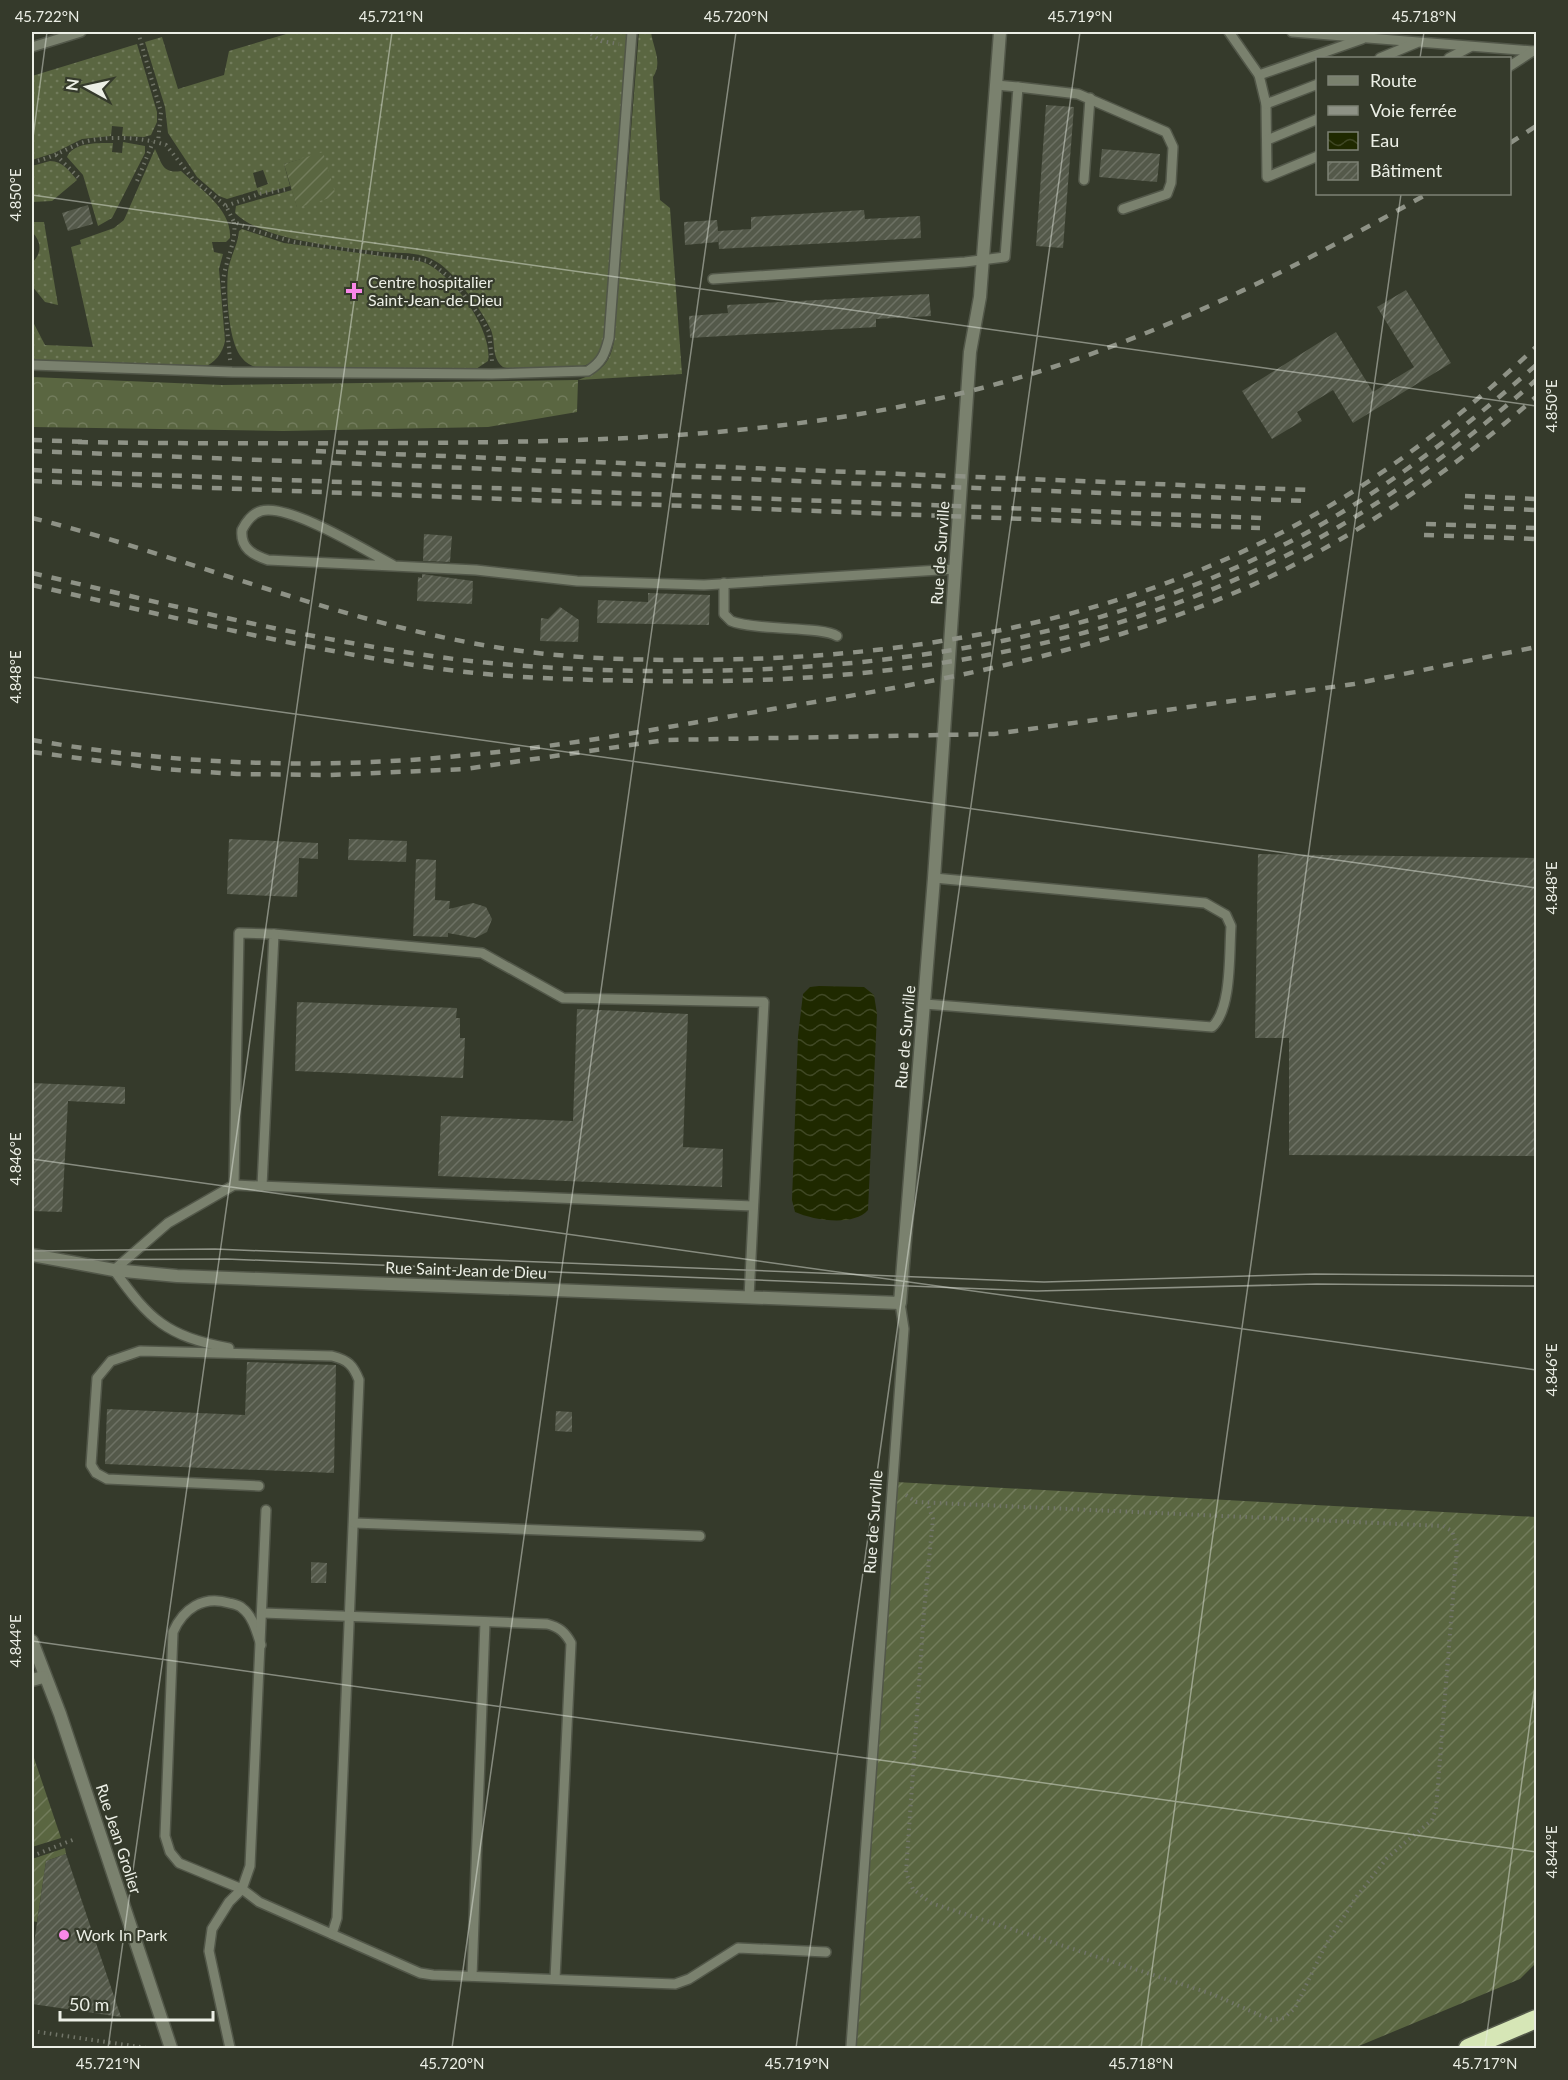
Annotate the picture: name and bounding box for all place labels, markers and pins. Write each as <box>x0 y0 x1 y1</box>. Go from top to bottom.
place label: Centre hospitalier Saint-Jean-de-Dieu <box>368 272 502 309</box>
marker: Centre hospitalier Saint-Jean-de-Dieu <box>345 282 363 300</box>
place label: Work In Park <box>76 1925 168 1944</box>
marker: Work In Park <box>57 1928 71 1942</box>

